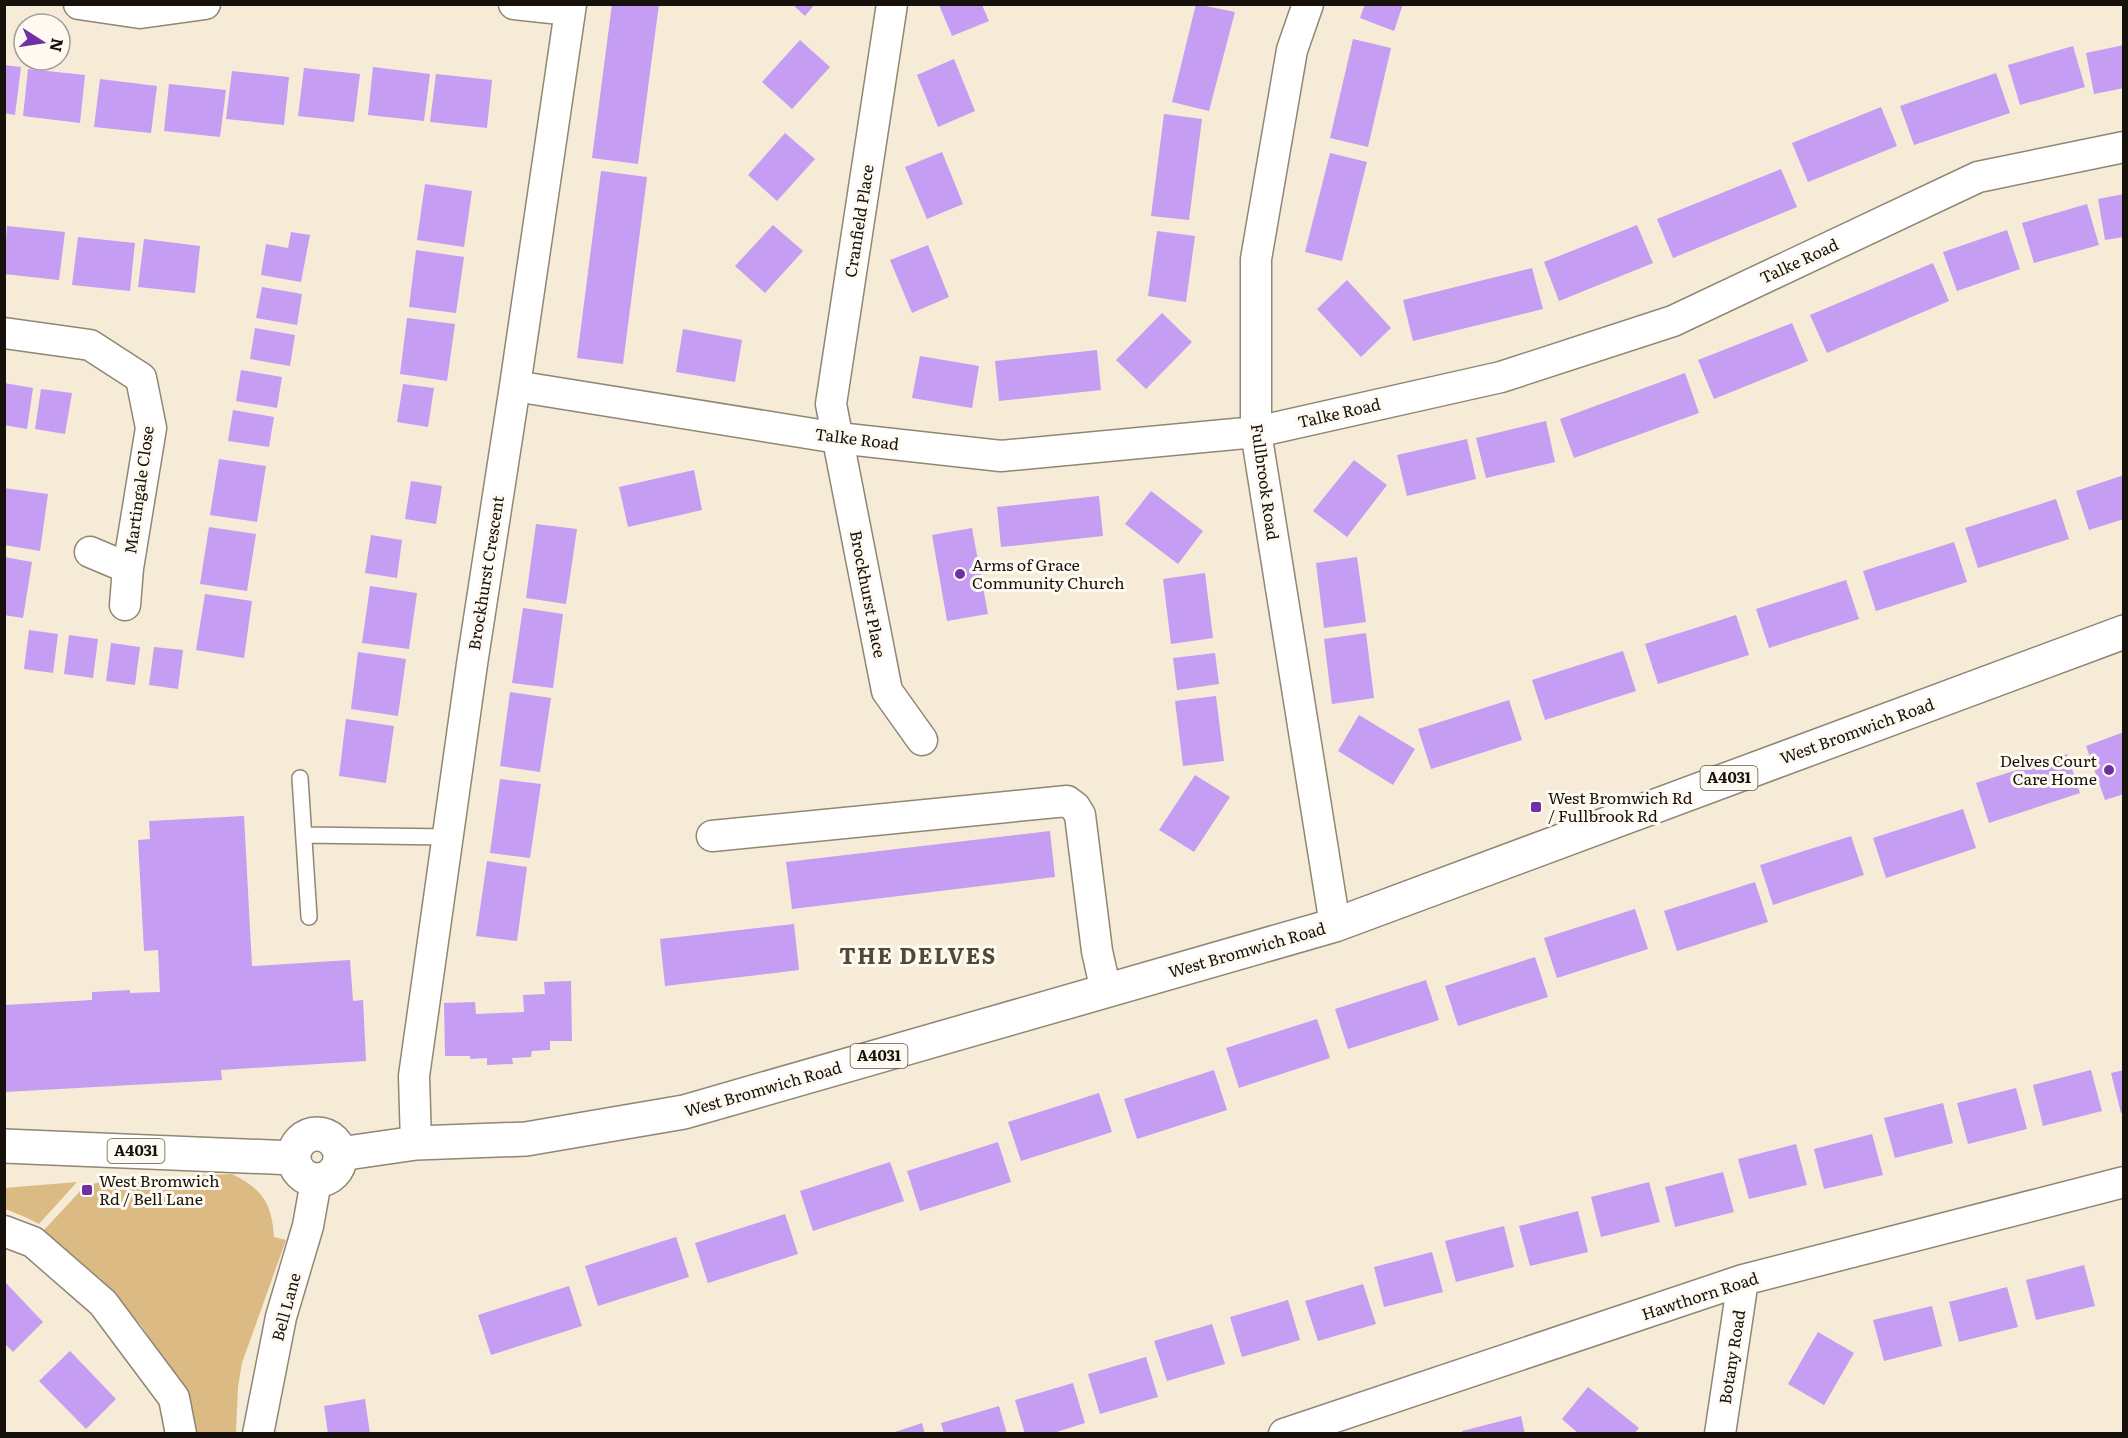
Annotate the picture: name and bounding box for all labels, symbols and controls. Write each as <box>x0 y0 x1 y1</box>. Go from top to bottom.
north arrow <box>12 12 72 72</box>
text: N <box>45 36 71 54</box>
street label: Cranfield Place <box>837 163 879 279</box>
street label: Talke Road <box>1755 231 1842 289</box>
street label: Talke Road <box>1295 391 1383 433</box>
street label: Talke Road <box>814 421 901 455</box>
street label: Fullbrook Road <box>1246 422 1286 542</box>
street label: Martingale Close <box>117 424 159 555</box>
street label: Brockhurst Crescent <box>461 493 509 652</box>
street label: Brockhurst Place <box>845 528 893 660</box>
place label: Arms of Grace Community Church <box>972 552 1125 594</box>
marker: Arms of Grace Community Church <box>953 567 967 581</box>
street label: West Bromwich Road <box>1776 691 1937 769</box>
place label: Delves Court Care Home <box>2000 748 2098 790</box>
marker: Delves Court Care Home <box>2102 763 2116 777</box>
road number: A4031 <box>1700 766 1758 790</box>
place label: West Bromwich Rd / Fullbrook Rd <box>1548 785 1693 827</box>
marker: West Bromwich Rd / Fullbrook Rd <box>1529 800 1543 814</box>
street label: West Bromwich Road <box>1165 915 1328 983</box>
district label: THE DELVES <box>839 938 997 971</box>
road number: A4031 <box>850 1044 908 1068</box>
street label: West Bromwich Road <box>681 1054 844 1122</box>
road number: A4031 <box>108 1139 164 1163</box>
place label: West Bromwich Rd / Bell Lane <box>99 1168 220 1210</box>
marker: West Bromwich Rd / Bell Lane <box>80 1183 94 1197</box>
street label: Hawthorn Road <box>1638 1265 1761 1325</box>
street label: Bell Lane <box>264 1270 306 1344</box>
street label: Botany Road <box>1712 1308 1750 1406</box>

